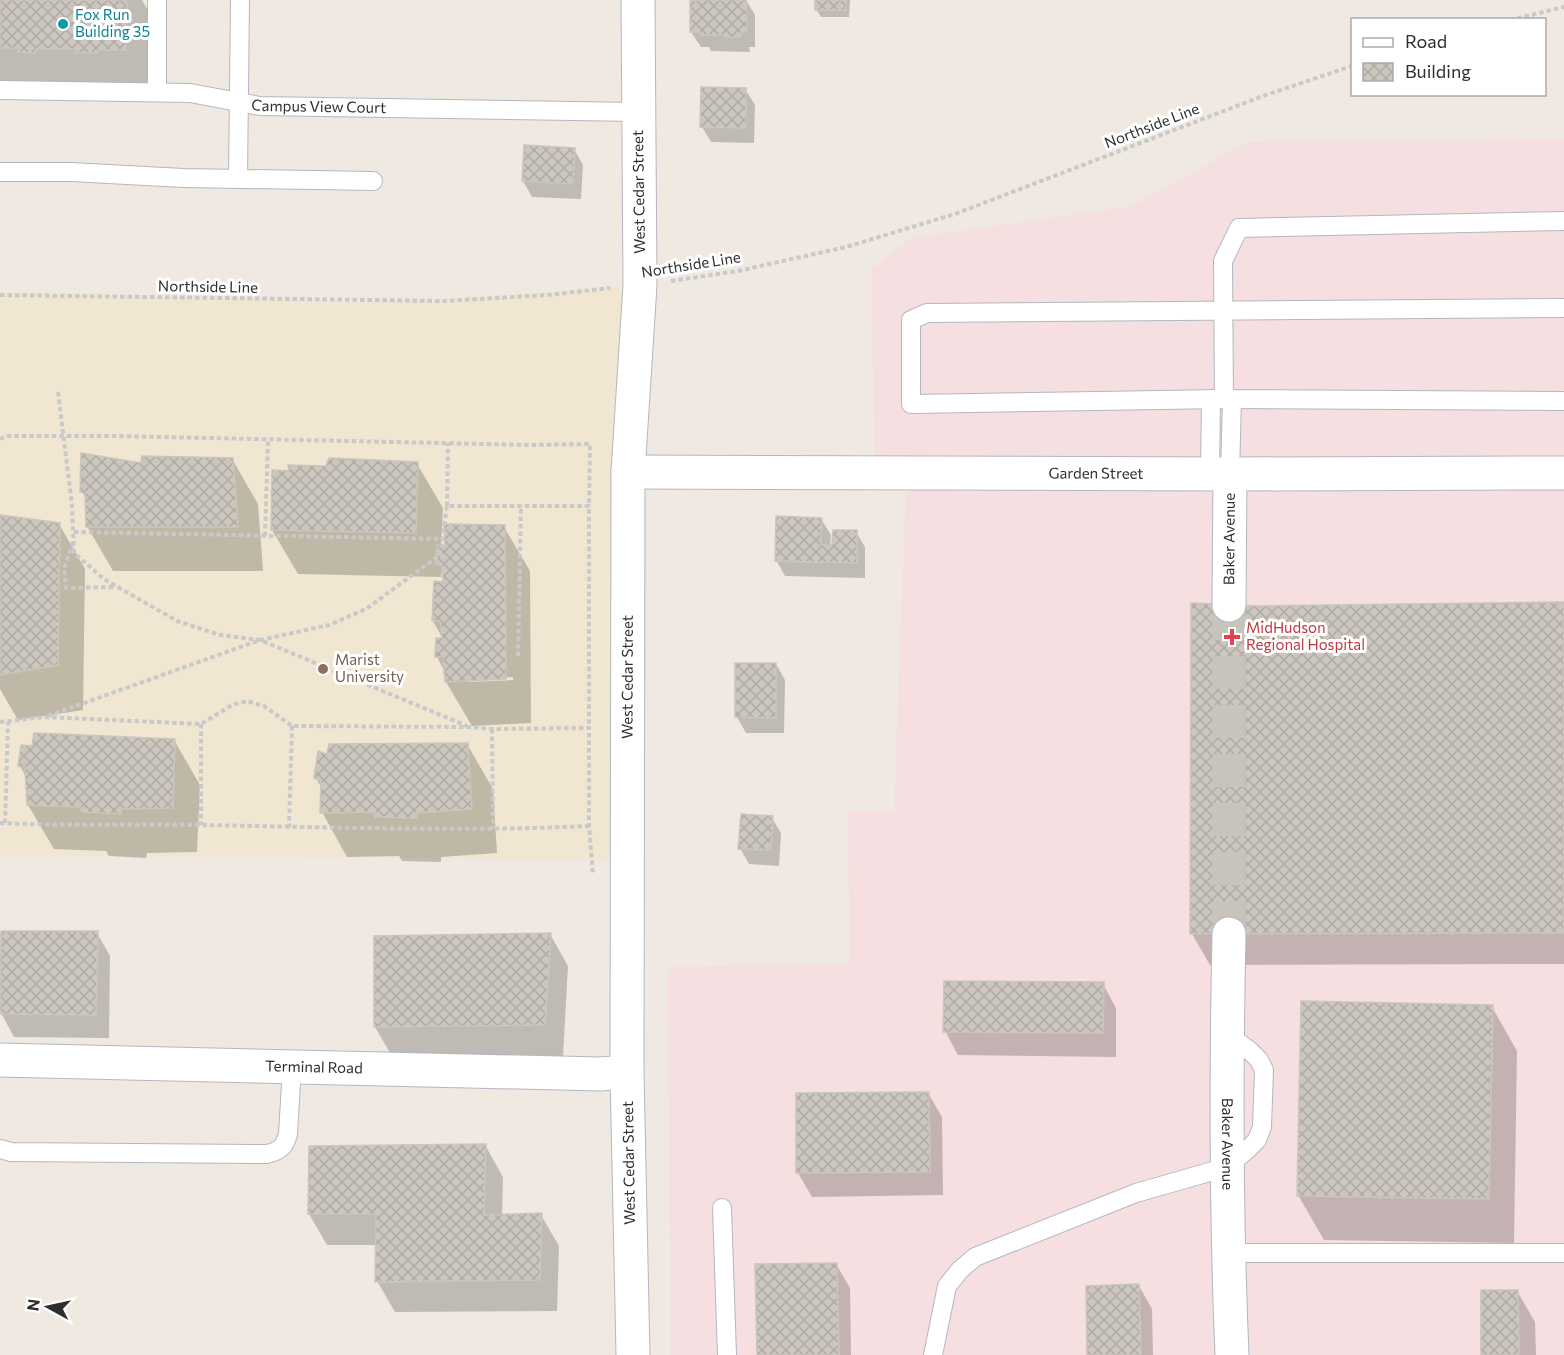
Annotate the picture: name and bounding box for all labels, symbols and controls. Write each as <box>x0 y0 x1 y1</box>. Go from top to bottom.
place label: Fox Run Building 35 <box>75 5 150 40</box>
marker: Fox Run Building 35 <box>56 17 70 31</box>
legend <box>1351 18 1546 96</box>
text: Road <box>1405 30 1447 52</box>
text: Building <box>1405 60 1471 82</box>
street label: Campus View Court <box>250 95 386 116</box>
street label: Northside Line <box>1102 99 1202 151</box>
street label: West Cedar Street <box>628 130 648 254</box>
street label: Northside Line <box>640 247 742 281</box>
street label: Northside Line <box>158 276 258 296</box>
street label: Garden Street <box>1048 463 1144 482</box>
street label: Baker Avenue <box>1219 493 1238 585</box>
street label: West Cedar Street <box>618 615 636 739</box>
place label: MidHudson Regional Hospital <box>1246 618 1365 653</box>
marker: MidHudson Regional Hospital <box>1223 628 1241 646</box>
place label: Marist University <box>335 650 404 685</box>
marker: Marist University <box>316 662 330 676</box>
street label: Terminal Road <box>265 1056 363 1076</box>
street label: Baker Avenue <box>1219 1098 1238 1190</box>
street label: West Cedar Street <box>618 1101 638 1225</box>
north arrow <box>18 1277 78 1337</box>
text: N <box>22 1298 43 1312</box>

